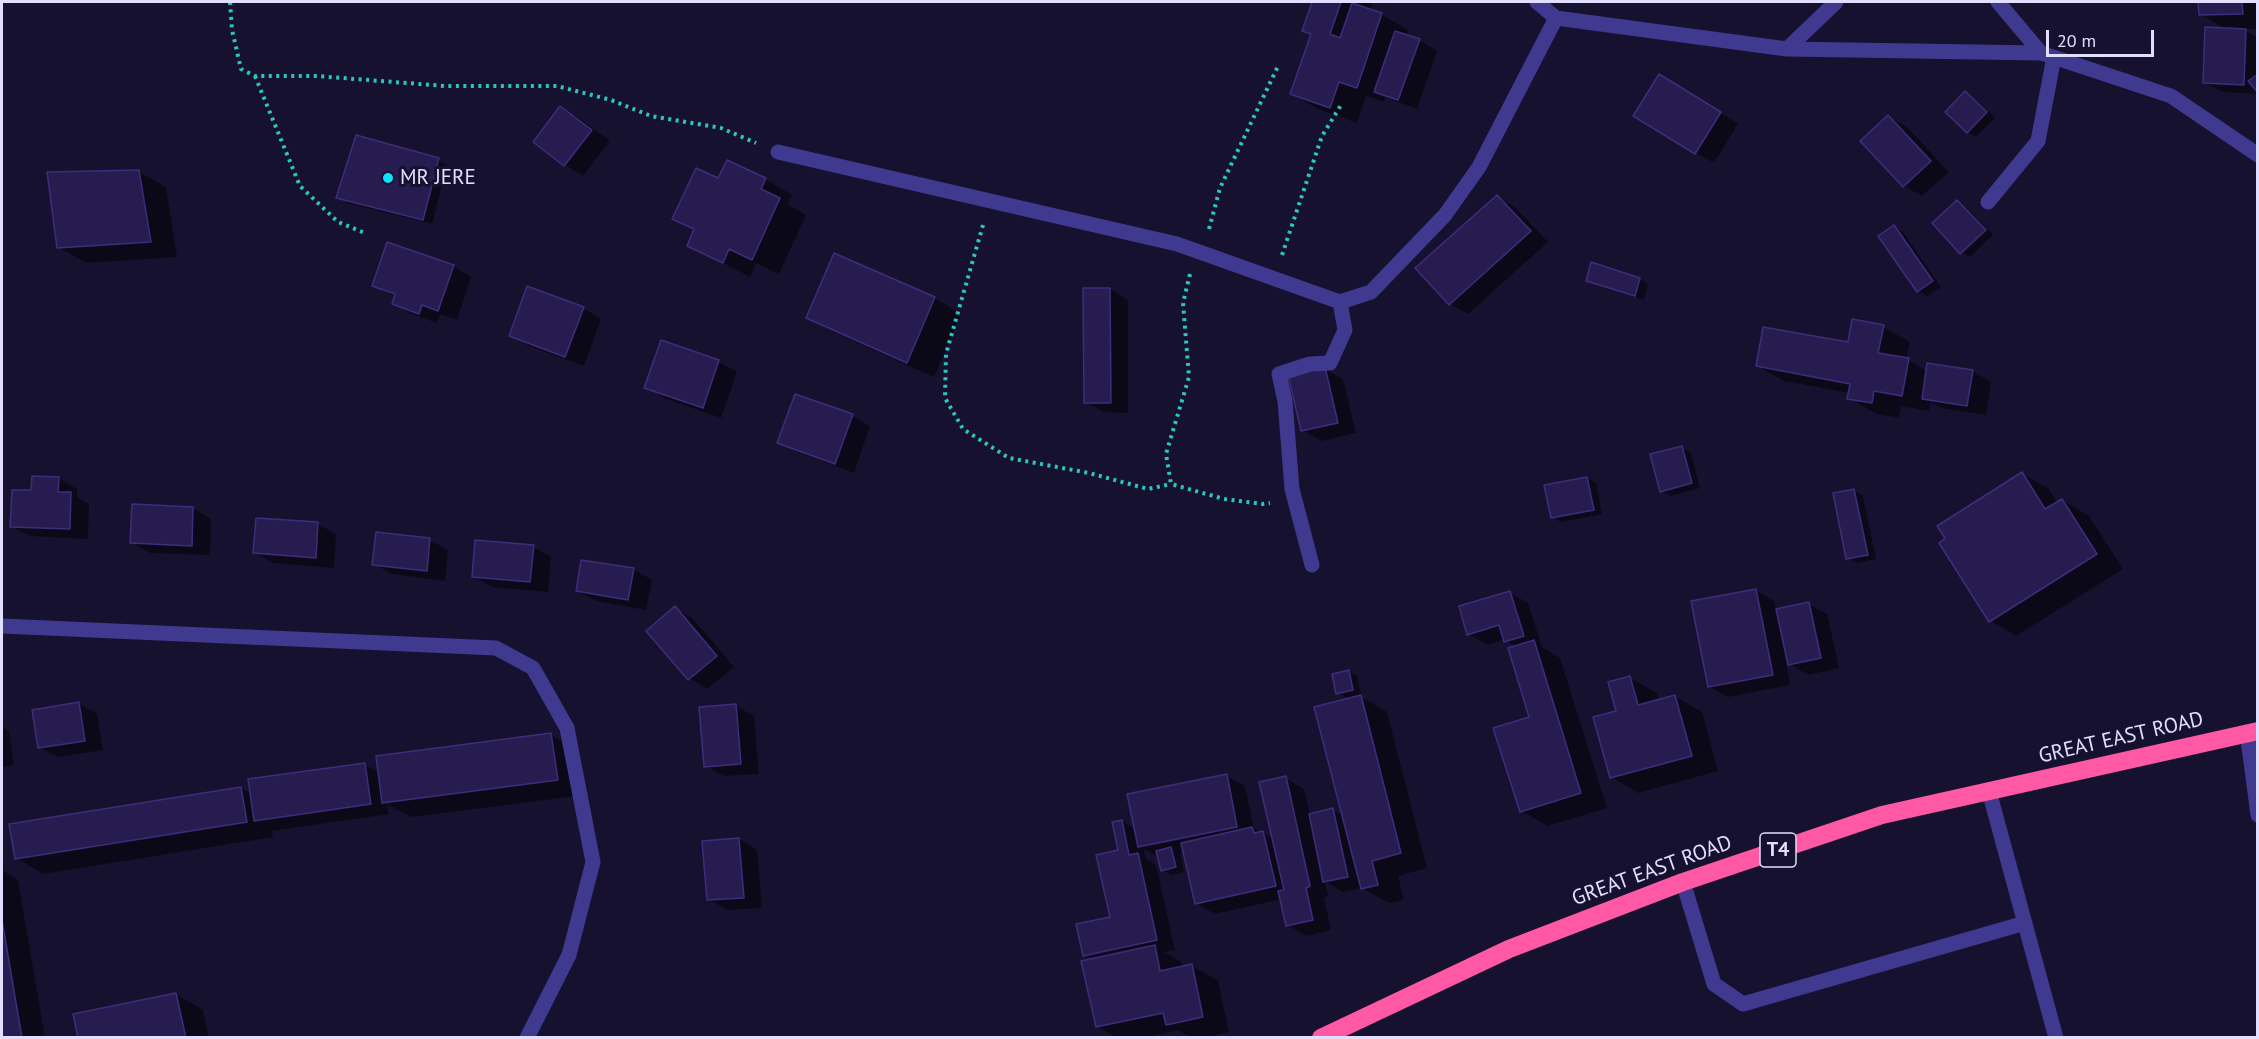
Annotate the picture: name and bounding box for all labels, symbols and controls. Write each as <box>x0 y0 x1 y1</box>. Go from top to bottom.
scale bar <box>2049 18 2157 56</box>
text: 20 m <box>2057 29 2096 52</box>
place label: MR JERE <box>400 165 476 191</box>
marker: MR JERE <box>381 171 395 185</box>
street label: GREAT EAST ROAD <box>2036 707 2206 769</box>
street label: GREAT EAST ROAD <box>1569 830 1735 912</box>
road number: T4 <box>1760 833 1796 867</box>

